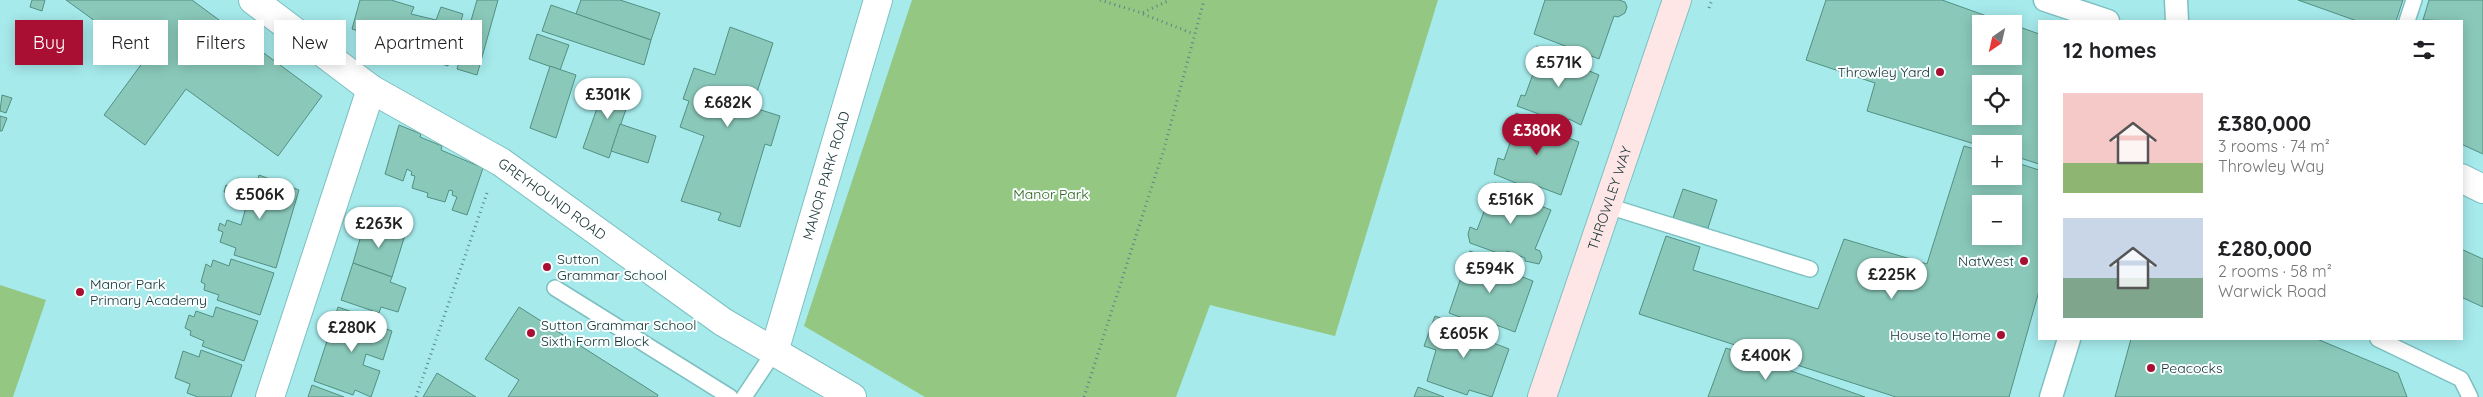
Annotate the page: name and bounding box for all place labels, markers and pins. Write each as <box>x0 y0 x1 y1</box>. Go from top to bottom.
pin: £571K <box>1524 46 1594 88</box>
place label: Throwley Yard <box>1837 63 1930 81</box>
marker: Throwley Yard <box>1934 66 1946 78</box>
pin: £301K <box>573 78 643 120</box>
pin: £682K <box>693 86 763 128</box>
pin: £380K <box>1502 114 1572 156</box>
pin: £506K <box>225 178 295 220</box>
pin: £516K <box>1476 182 1546 225</box>
pin: £263K <box>344 206 414 249</box>
place label: Sutton Grammar School <box>557 250 667 284</box>
pin: £594K <box>1455 252 1525 294</box>
place label: NatWest <box>1958 252 2014 270</box>
marker: NatWest <box>2018 255 2030 267</box>
pin: £225K <box>1857 258 1927 300</box>
marker: Sutton Grammar School <box>541 261 553 273</box>
place label: Manor Park Primary Academy <box>90 275 207 309</box>
marker: Manor Park Primary Academy <box>74 286 86 298</box>
pin: £280K <box>317 310 387 353</box>
place label: Sutton Grammar School Sixth Form Block <box>541 316 697 350</box>
pin: £605K <box>1429 316 1499 359</box>
place label: House to Home <box>1890 326 1991 344</box>
marker: Sutton Grammar School Sixth Form Block <box>525 327 537 339</box>
marker: House to Home <box>1995 329 2007 341</box>
pin: £400K <box>1731 338 1801 381</box>
place label: Peacocks <box>2161 359 2223 377</box>
marker: Peacocks <box>2145 362 2157 374</box>

